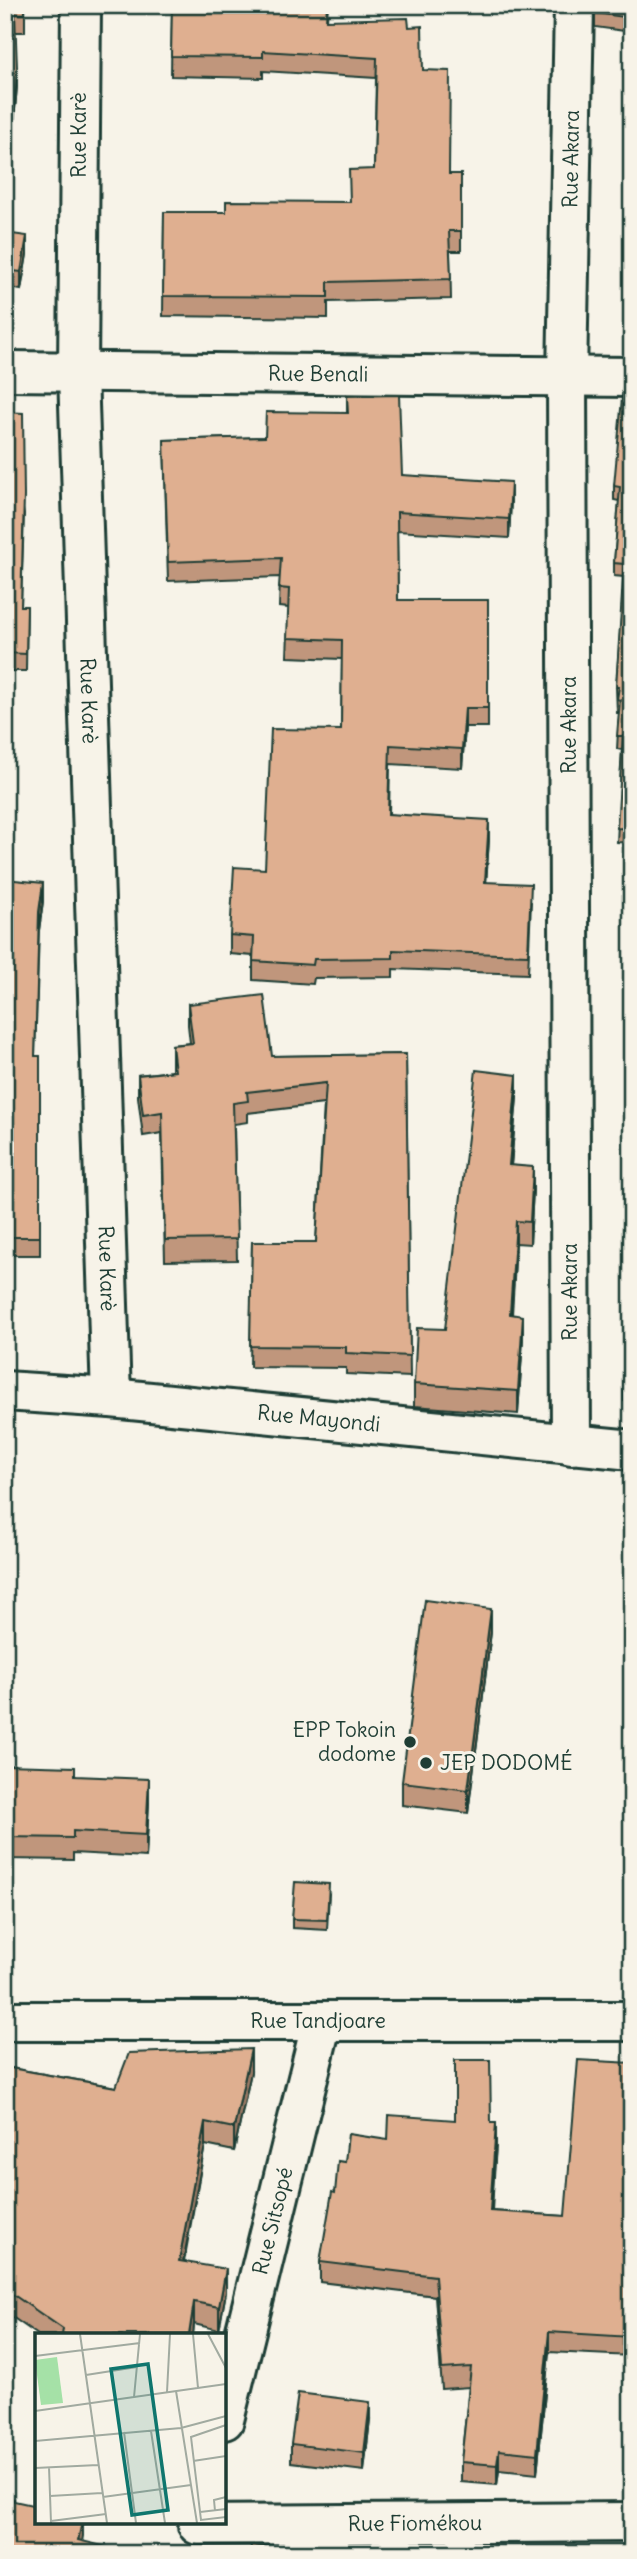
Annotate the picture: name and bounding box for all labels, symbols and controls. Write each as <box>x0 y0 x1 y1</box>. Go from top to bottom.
street label: Rue Karè <box>65 92 92 178</box>
street label: Rue Akara <box>556 110 585 208</box>
street label: Rue Benali <box>268 360 368 387</box>
street label: Rue Karè <box>74 657 104 744</box>
street label: Rue Akara <box>555 676 582 774</box>
street label: Rue Karè <box>92 1225 122 1312</box>
street label: Rue Akara <box>556 1243 583 1341</box>
street label: Rue Mayondi <box>256 1399 382 1438</box>
place label: EPP Tokoin dodome <box>293 1716 396 1767</box>
marker: EPP Tokoin dodome <box>402 1734 418 1750</box>
place label: JEP DODOMÉ <box>440 1749 573 1776</box>
marker: JEP DODOMÉ <box>418 1755 434 1771</box>
street label: Rue Tandjoare <box>250 2007 386 2034</box>
street label: Rue Sitsopé <box>246 2164 299 2277</box>
inset map <box>35 2333 226 2524</box>
street label: Rue Fiomékou <box>348 2509 482 2537</box>

